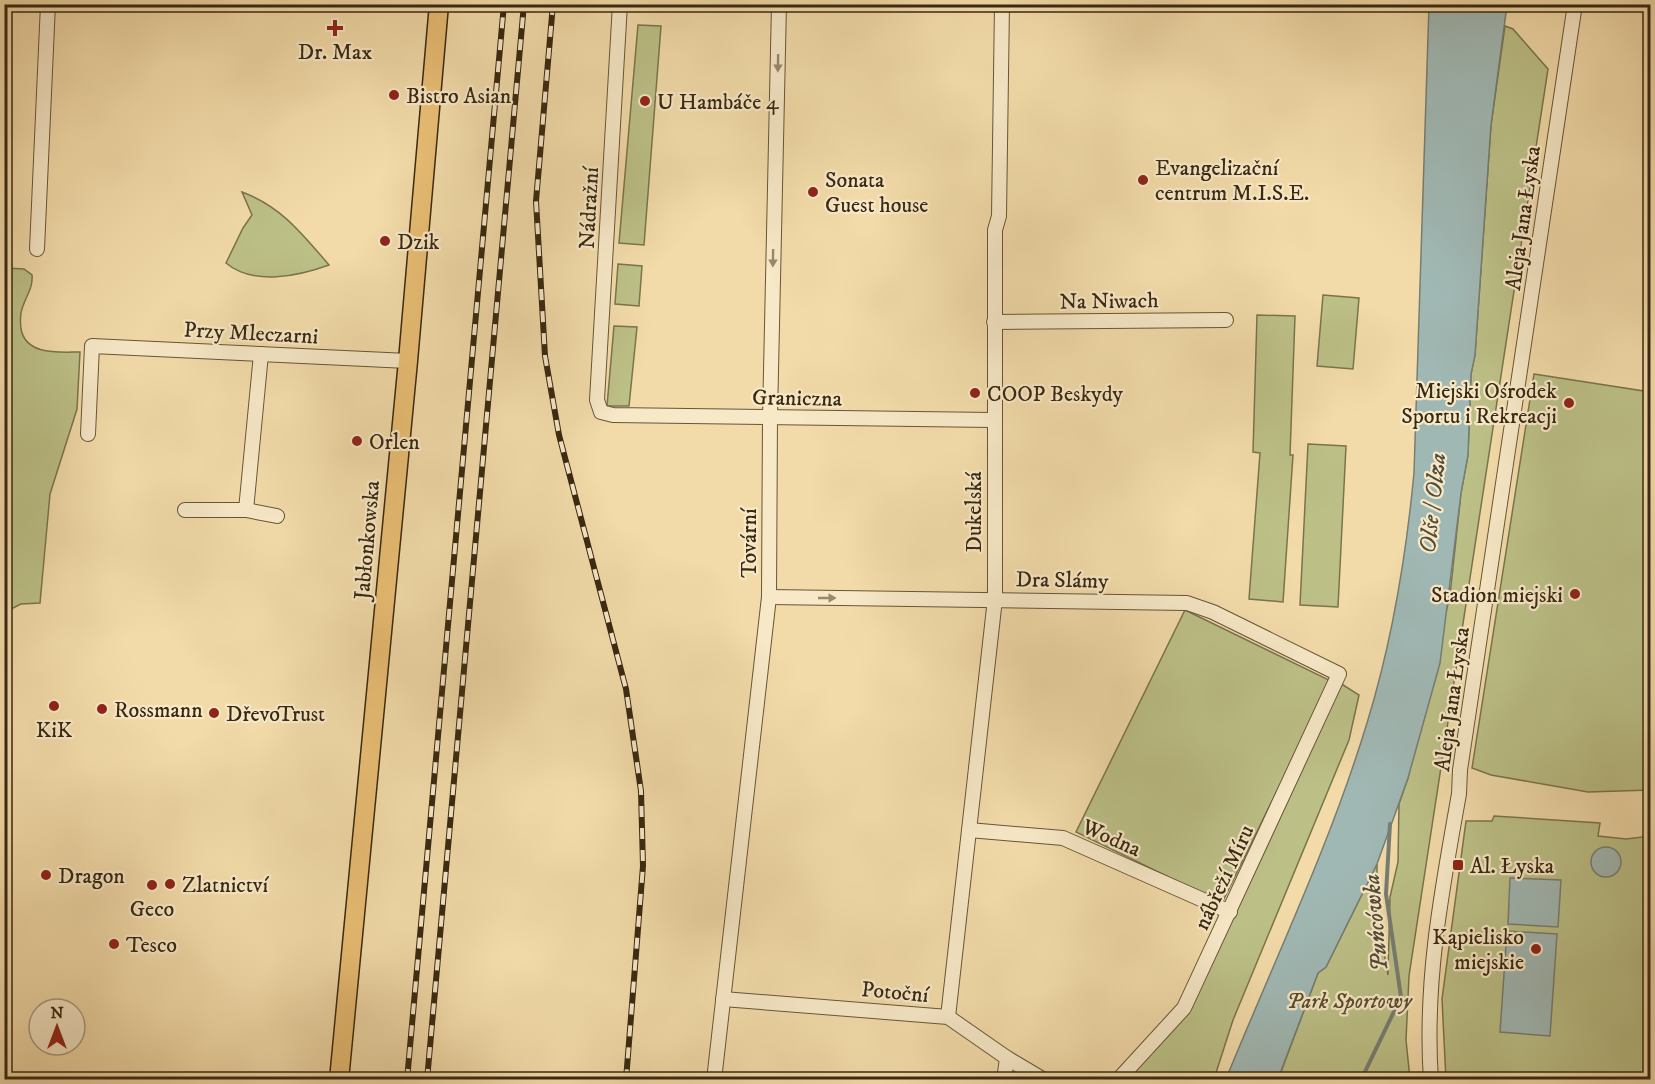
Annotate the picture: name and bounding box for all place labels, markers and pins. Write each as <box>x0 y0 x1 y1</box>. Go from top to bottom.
marker: Dr. Max <box>328 21 342 35</box>
place label: Dr. Max <box>298 39 372 66</box>
place label: Bistro Asian <box>406 83 512 110</box>
marker: Bistro Asian <box>387 88 401 102</box>
place label: U Hambáče 4 <box>657 89 780 116</box>
marker: U Hambáče 4 <box>638 94 652 108</box>
place label: Evangelizační centrum M.I.S.E. <box>1155 155 1309 207</box>
place label: Sonata Guest house <box>825 167 928 219</box>
marker: Evangelizační centrum M.I.S.E. <box>1136 173 1150 187</box>
marker: Sonata Guest house <box>806 185 820 199</box>
place label: Dzik <box>397 229 440 256</box>
marker: Dzik <box>378 234 392 248</box>
place label: Miejski Ośrodek Sportu i Rekreacji <box>1401 378 1557 430</box>
place label: COOP Beskydy <box>987 381 1123 408</box>
marker: COOP Beskydy <box>968 386 982 400</box>
marker: Miejski Ośrodek Sportu i Rekreacji <box>1562 396 1576 410</box>
place label: Orlen <box>369 429 420 456</box>
marker: Orlen <box>350 434 364 448</box>
place label: Stadion miejski <box>1431 582 1563 609</box>
marker: Stadion miejski <box>1568 587 1582 601</box>
place label: Rossmann <box>114 697 203 724</box>
marker: KiK <box>47 699 61 713</box>
place label: DřevoTrust <box>226 701 325 728</box>
marker: Rossmann <box>95 702 109 716</box>
marker: DřevoTrust <box>207 706 221 720</box>
place label: KiK <box>36 717 73 744</box>
place label: Al. Łyska <box>1470 853 1555 880</box>
marker: Al. Łyska <box>1451 858 1465 872</box>
place label: Dragon <box>58 863 125 890</box>
marker: Dragon <box>39 868 53 882</box>
place label: Zlatnictví <box>182 872 270 899</box>
marker: Zlatnictví <box>163 877 177 891</box>
marker: Geco <box>145 878 159 892</box>
place label: Geco <box>130 896 174 923</box>
place label: Kąpielisko miejskie <box>1432 924 1524 976</box>
place label: Tesco <box>126 932 177 959</box>
marker: Tesco <box>107 937 121 951</box>
marker: Kąpielisko miejskie <box>1529 942 1543 956</box>

